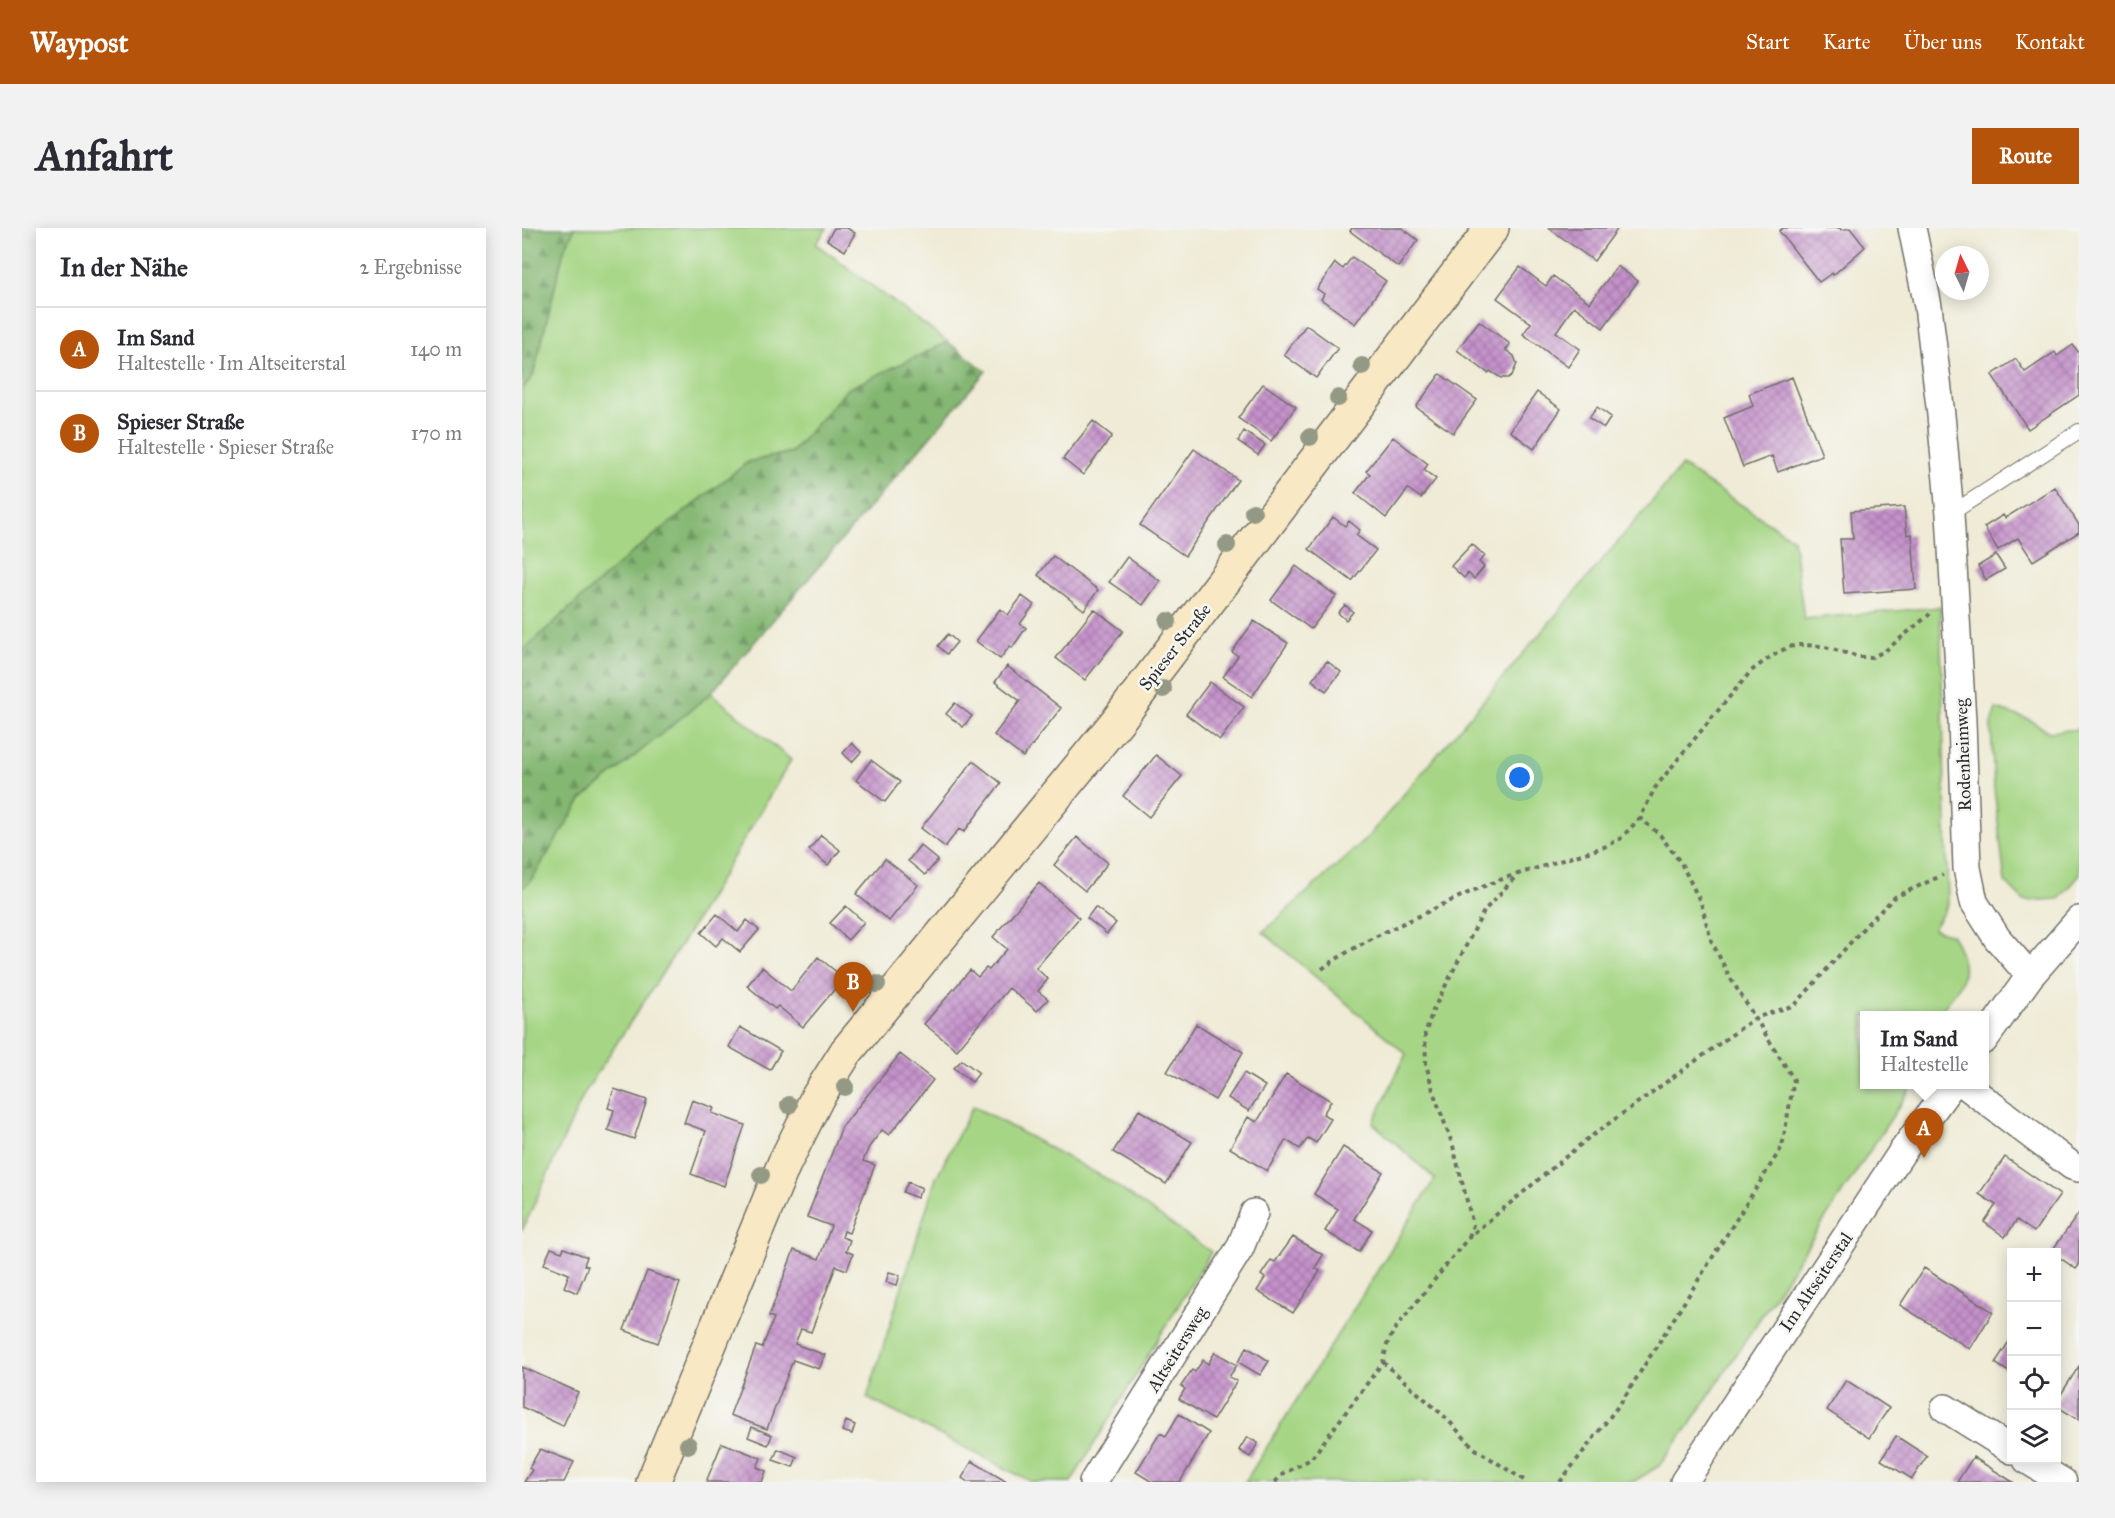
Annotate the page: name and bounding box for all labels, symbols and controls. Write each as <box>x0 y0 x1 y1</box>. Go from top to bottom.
text: Waypost <box>30 25 128 60</box>
text: Start <box>1746 29 1790 55</box>
text: Karte <box>1823 29 1871 55</box>
text: Über uns <box>1904 29 1982 55</box>
text: Kontakt <box>2015 29 2085 55</box>
button: Route <box>1972 128 2079 184</box>
text: Anfahrt <box>36 130 173 182</box>
north arrow <box>1935 246 1989 300</box>
text: In der Nähe <box>60 251 188 283</box>
text: 2 Ergebnisse <box>359 255 462 279</box>
text: Im Sand <box>117 324 195 351</box>
text: A <box>73 337 86 361</box>
text: 140 m <box>410 337 462 361</box>
text: Haltestelle · Im Altseiterstal <box>117 351 346 375</box>
text: Spieser Straße <box>117 408 245 435</box>
text: B <box>73 421 86 445</box>
text: 170 m <box>411 421 462 445</box>
text: Haltestelle · Spieser Straße <box>117 435 334 459</box>
street label: Spieser Straße <box>1134 599 1216 695</box>
street label: Rodenheimweg <box>1950 698 1977 812</box>
your location <box>1505 763 1534 792</box>
pin: B <box>834 962 872 1012</box>
popup <box>1860 1011 1989 1089</box>
text: Im Sand <box>1880 1025 1958 1052</box>
text: Haltestelle <box>1880 1052 1969 1076</box>
pin: A <box>1904 1108 1944 1158</box>
street label: Im Altseiterstal <box>1775 1228 1857 1336</box>
map controls <box>2007 1248 2061 1464</box>
button: + <box>2007 1248 2061 1302</box>
street label: Altseitersweg <box>1141 1302 1213 1397</box>
button: − <box>2007 1302 2061 1356</box>
button: locate <box>2007 1356 2061 1410</box>
button: layers <box>2007 1410 2061 1464</box>

